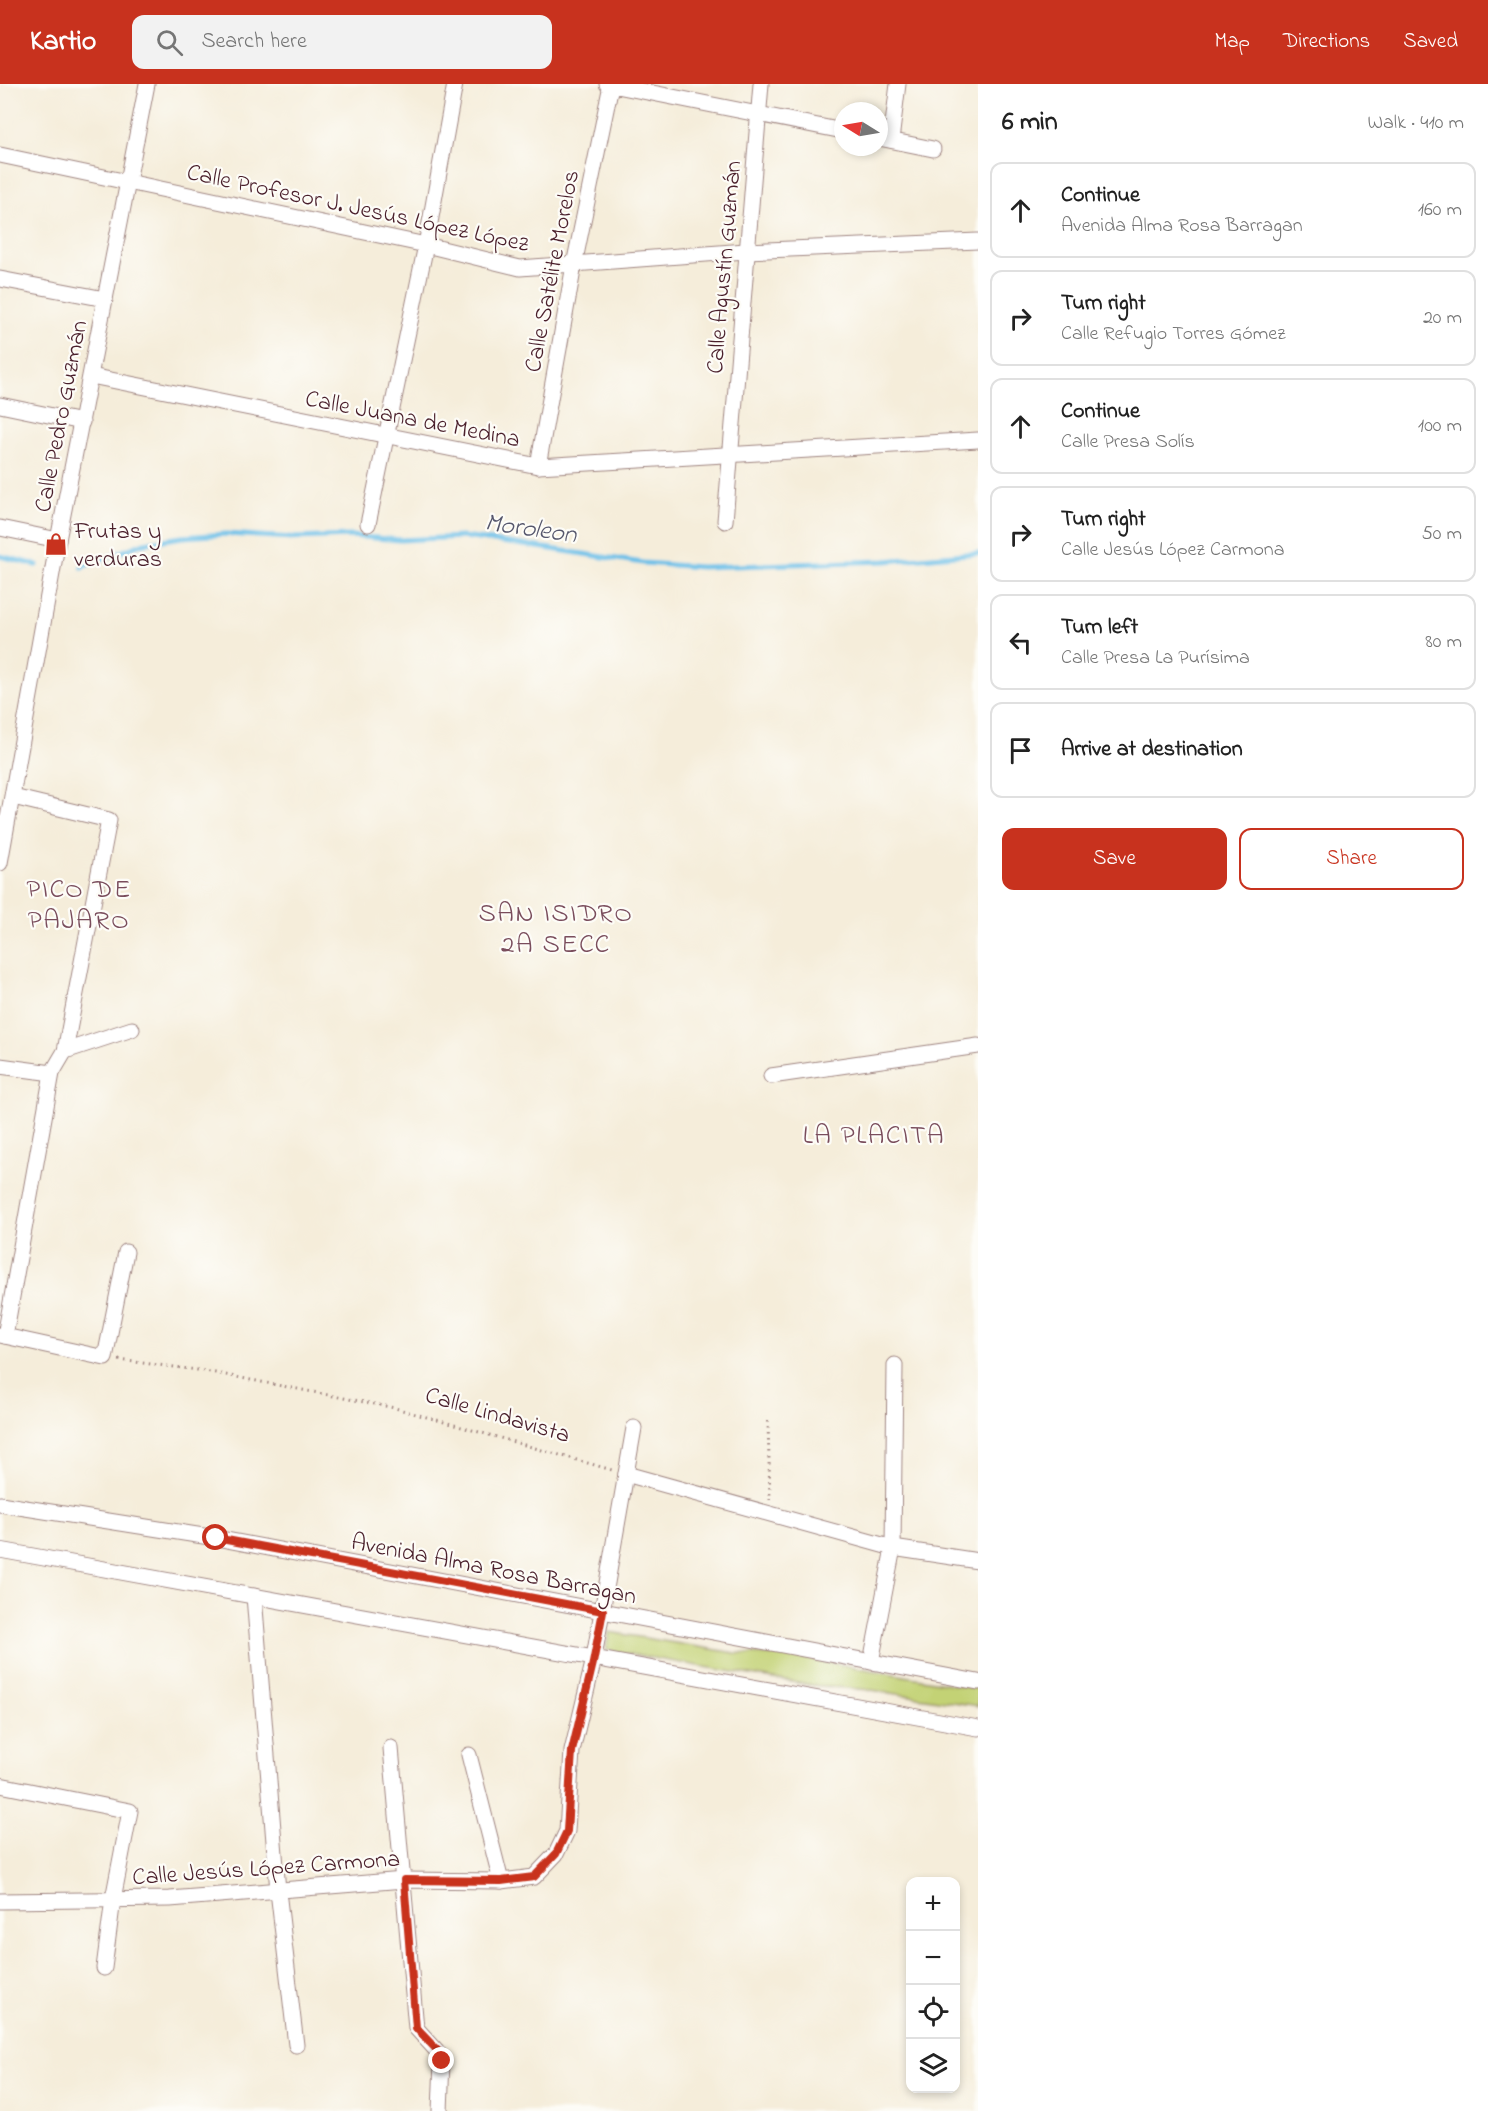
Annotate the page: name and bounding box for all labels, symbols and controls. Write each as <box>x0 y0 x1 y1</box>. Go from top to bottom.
search box <box>132 15 552 69</box>
text: Kartio <box>30 22 96 63</box>
icon: search <box>153 26 186 59</box>
text: Search here <box>201 26 307 58</box>
text: Map <box>1214 27 1250 57</box>
text: Directions <box>1283 27 1370 57</box>
text: Saved <box>1403 27 1458 57</box>
north arrow <box>834 102 888 156</box>
text: 6 min <box>1002 104 1058 142</box>
text: Walk · 410 m <box>1368 109 1464 138</box>
street label: Calle Profesor J. Jesús López López <box>183 156 533 263</box>
street label: Calle Agustín Guzmán <box>699 159 752 375</box>
street label: Calle Satélite Morelos <box>517 167 590 376</box>
text: Continue <box>1061 180 1140 212</box>
icon: ahead <box>1004 194 1037 227</box>
text: 160 m <box>1418 196 1462 225</box>
text: Avenida Alma Rosa Barragan <box>1061 212 1303 241</box>
text: Turn right <box>1061 288 1146 320</box>
icon: right <box>1004 302 1037 335</box>
text: 20 m <box>1423 304 1462 333</box>
street label: Calle Pedro Guzmán <box>27 317 98 515</box>
text: Calle Refugio Torres Gómez <box>1061 320 1286 349</box>
street label: Calle Juana de Medina <box>302 382 523 458</box>
text: Continue <box>1061 396 1140 428</box>
icon: ahead <box>1004 410 1037 443</box>
text: 100 m <box>1418 412 1462 441</box>
text: Calle Presa Solís <box>1061 428 1195 457</box>
text: Turn right <box>1061 504 1146 536</box>
water label: Moroleon <box>482 505 580 555</box>
place label: Frutas y verduras <box>73 515 162 578</box>
icon: right <box>1004 518 1037 551</box>
text: 50 m <box>1421 520 1462 549</box>
shop icon: Frutas y verduras <box>43 531 69 557</box>
text: Calle Jesús López Carmona <box>1061 536 1285 565</box>
text: Turn left <box>1061 612 1138 644</box>
icon: left <box>1004 626 1037 659</box>
text: 80 m <box>1425 628 1462 657</box>
text: Calle Presa La Purísima <box>1061 644 1250 673</box>
icon: arrive <box>1004 734 1037 767</box>
text: Arrive at destination <box>1061 734 1243 766</box>
button: Save <box>1002 828 1227 890</box>
button: Share <box>1239 828 1464 890</box>
district label: PICO DE PAJARO <box>26 871 132 941</box>
district label: SAN ISIDRO 2A SECC <box>478 895 634 965</box>
district label: LA PLACITA <box>803 1117 945 1156</box>
street label: Calle Lindavista <box>421 1379 574 1454</box>
route start <box>202 1524 228 1550</box>
street label: Avenida Alma Rosa Barragan <box>348 1526 639 1615</box>
street label: Calle Jesús López Carmona <box>131 1843 401 1896</box>
map controls <box>906 1877 960 2093</box>
button: + <box>906 1877 960 1931</box>
button: − <box>906 1931 960 1985</box>
button: locate <box>906 1985 960 2039</box>
button: layers <box>906 2039 960 2093</box>
route end <box>428 2047 454 2073</box>

